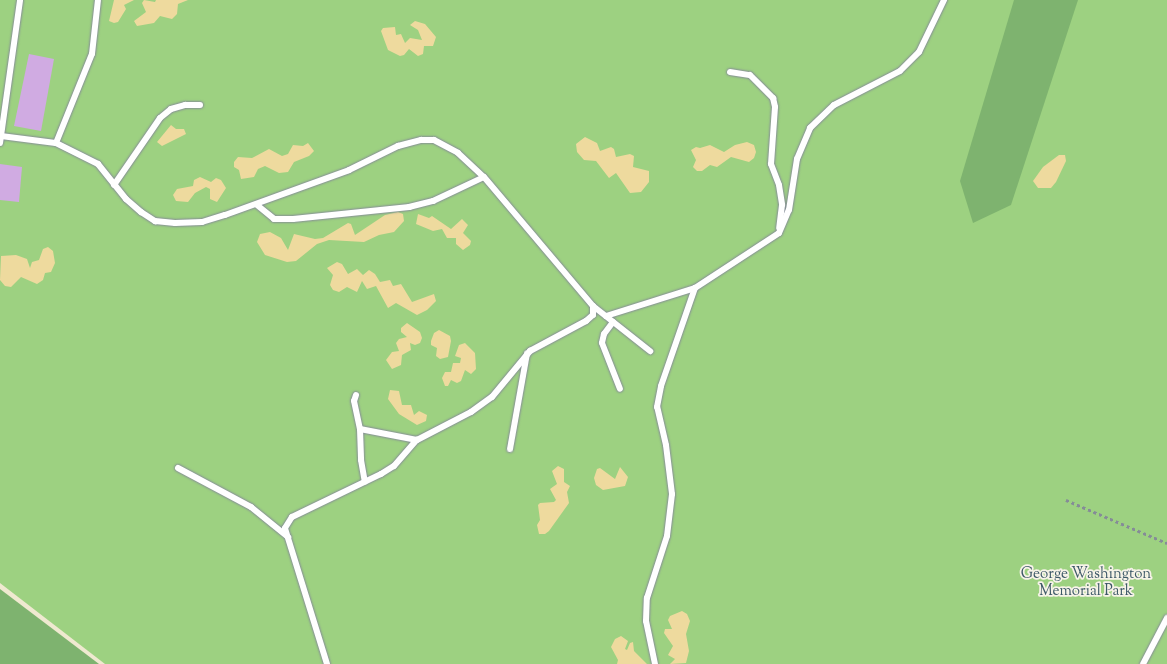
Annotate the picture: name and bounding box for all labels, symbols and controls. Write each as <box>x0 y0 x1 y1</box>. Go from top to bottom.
park label: George Washington Memorial Park <box>1021 565 1151 600</box>

